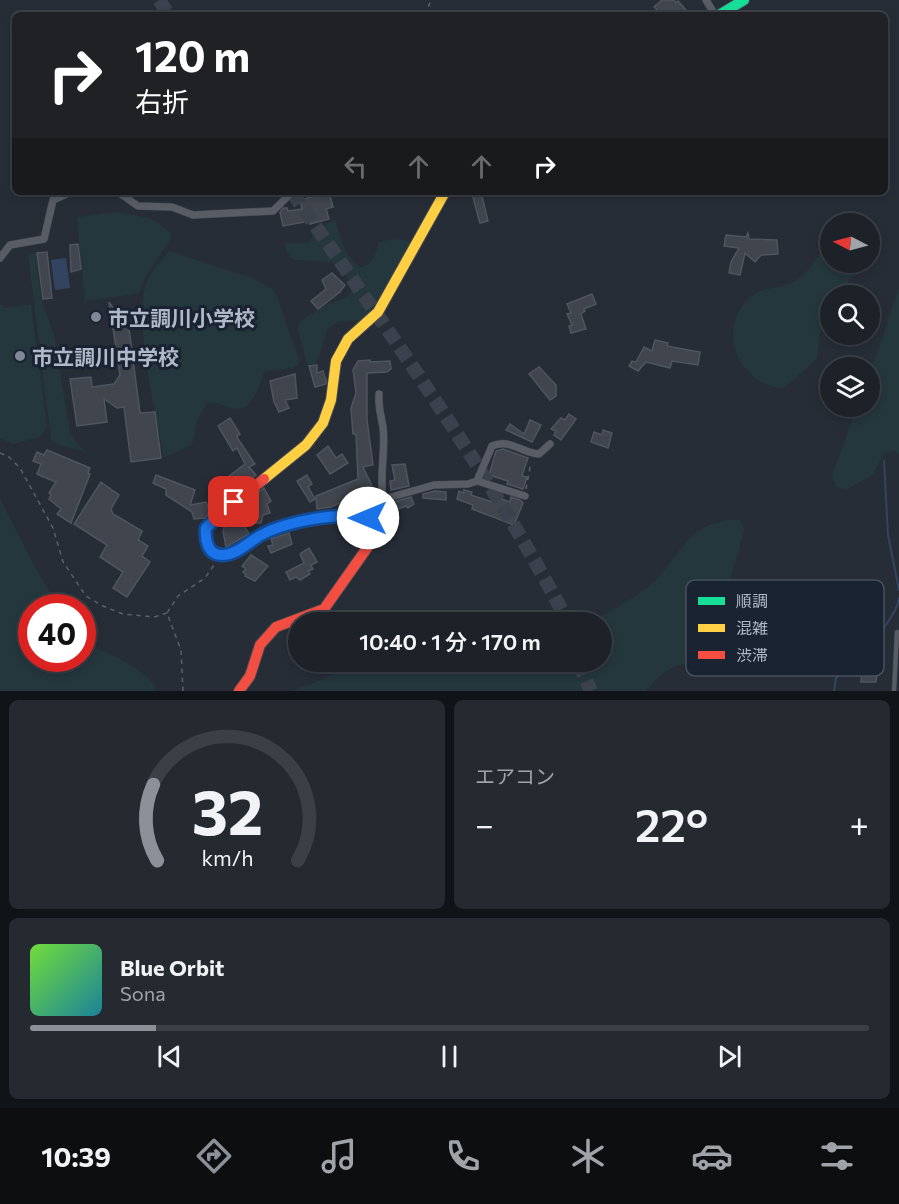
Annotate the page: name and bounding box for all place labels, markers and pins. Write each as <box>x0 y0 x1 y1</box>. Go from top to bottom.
place label: 市立調川小学校 <box>108 305 255 330</box>
marker: 市立調川小学校 <box>89 310 103 324</box>
place label: 市立調川中学校 <box>32 344 179 369</box>
marker: 市立調川中学校 <box>13 349 27 363</box>
pin <box>208 476 259 527</box>

